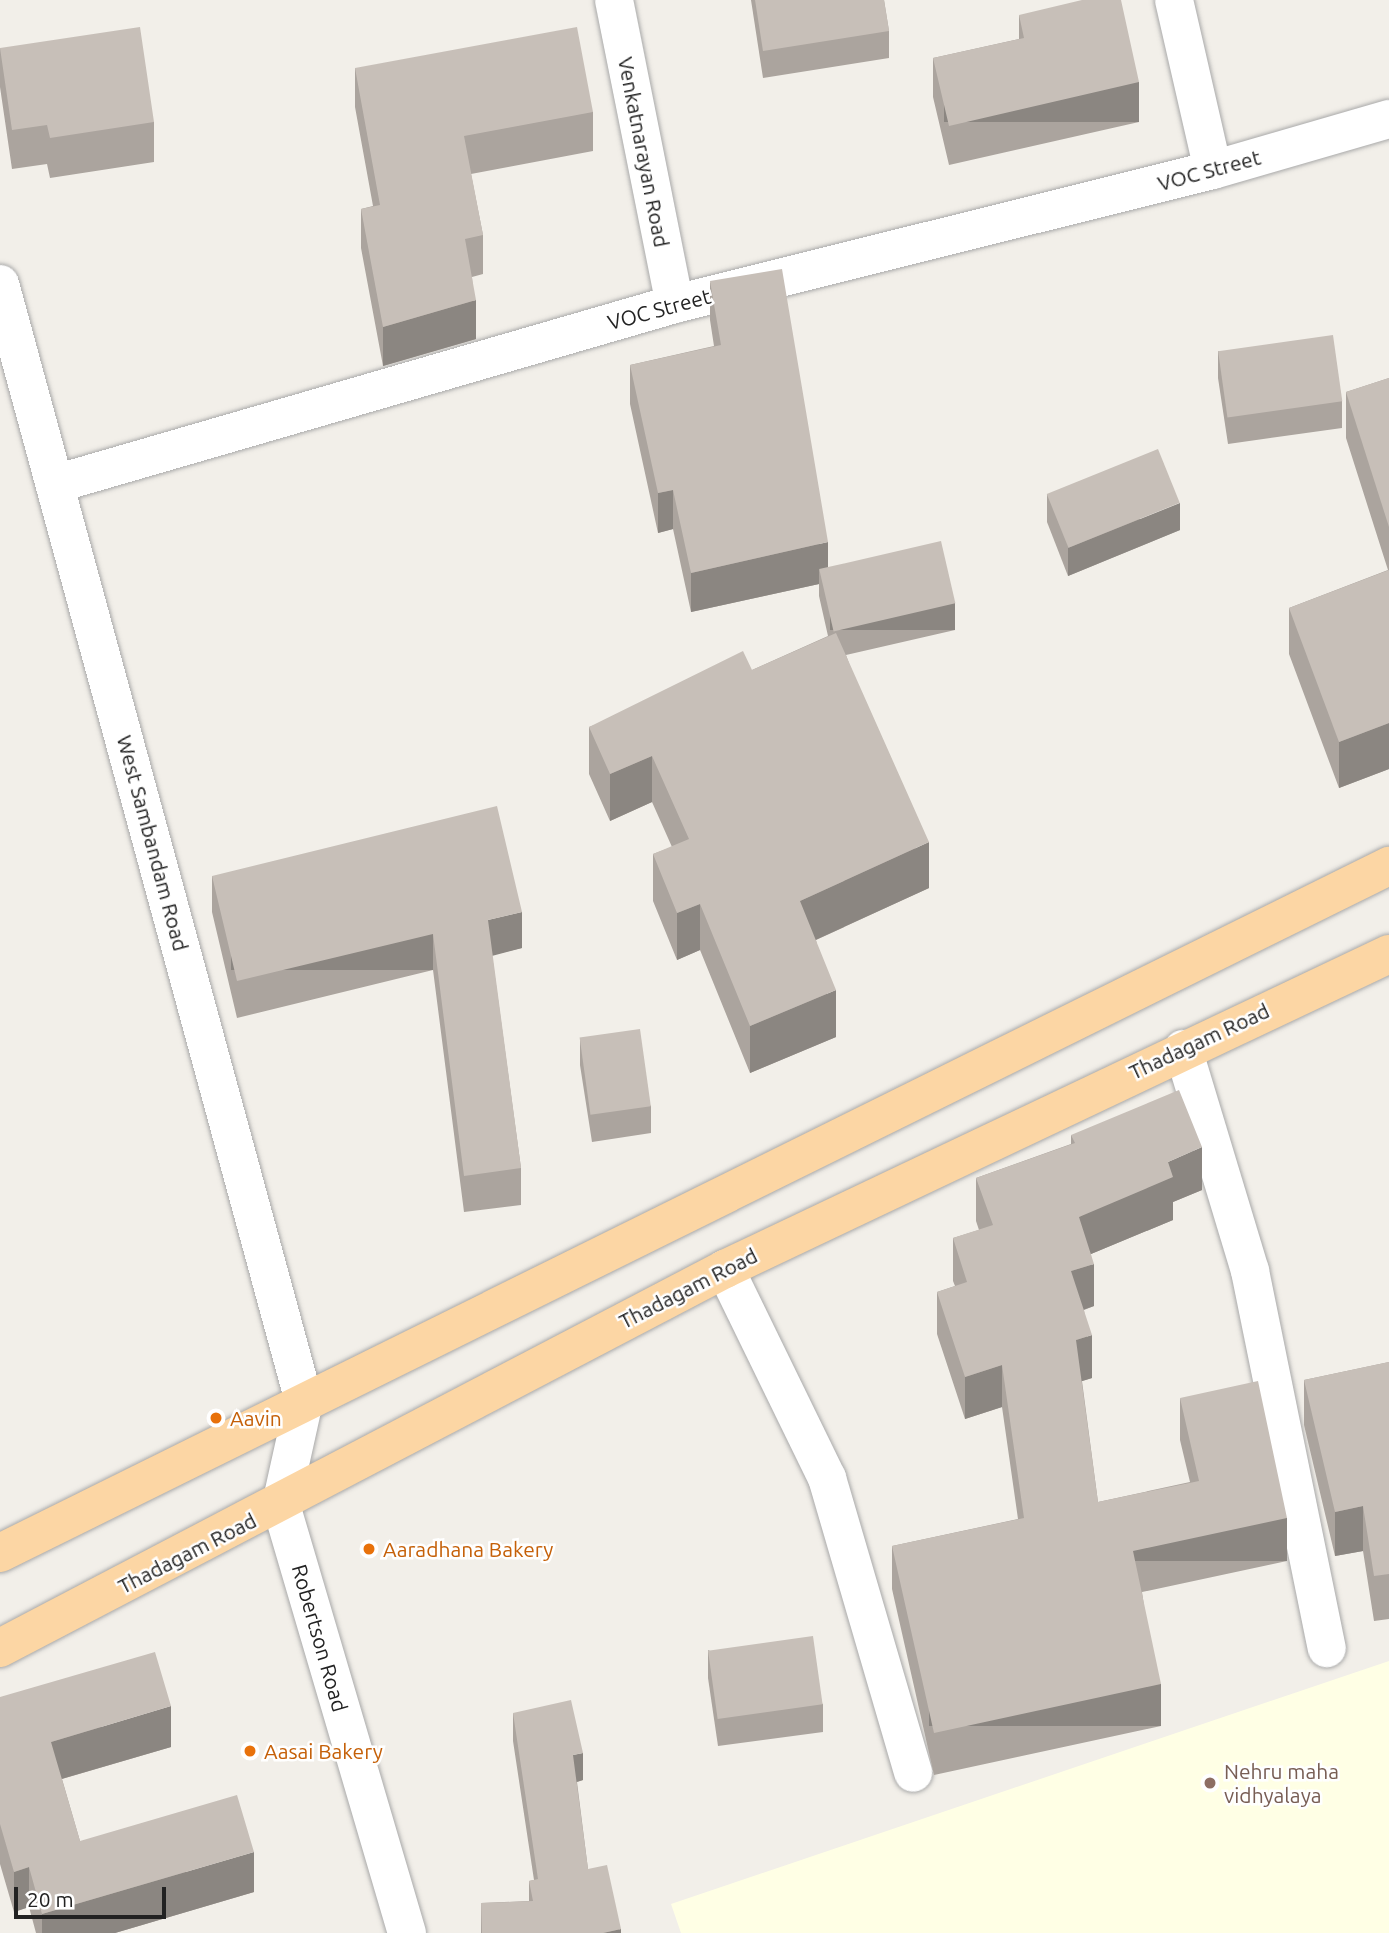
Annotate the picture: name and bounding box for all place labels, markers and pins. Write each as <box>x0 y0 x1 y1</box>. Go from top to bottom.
place label: Aavin <box>230 1405 282 1431</box>
marker: Aavin <box>208 1410 224 1426</box>
place label: Aaradhana Bakery <box>383 1536 553 1562</box>
marker: Aaradhana Bakery <box>361 1541 377 1557</box>
place label: Aasai Bakery <box>264 1738 383 1764</box>
marker: Aasai Bakery <box>242 1743 258 1759</box>
place label: Nehru maha vidhyalaya <box>1224 1758 1339 1808</box>
marker: Nehru maha vidhyalaya <box>1202 1775 1218 1791</box>

